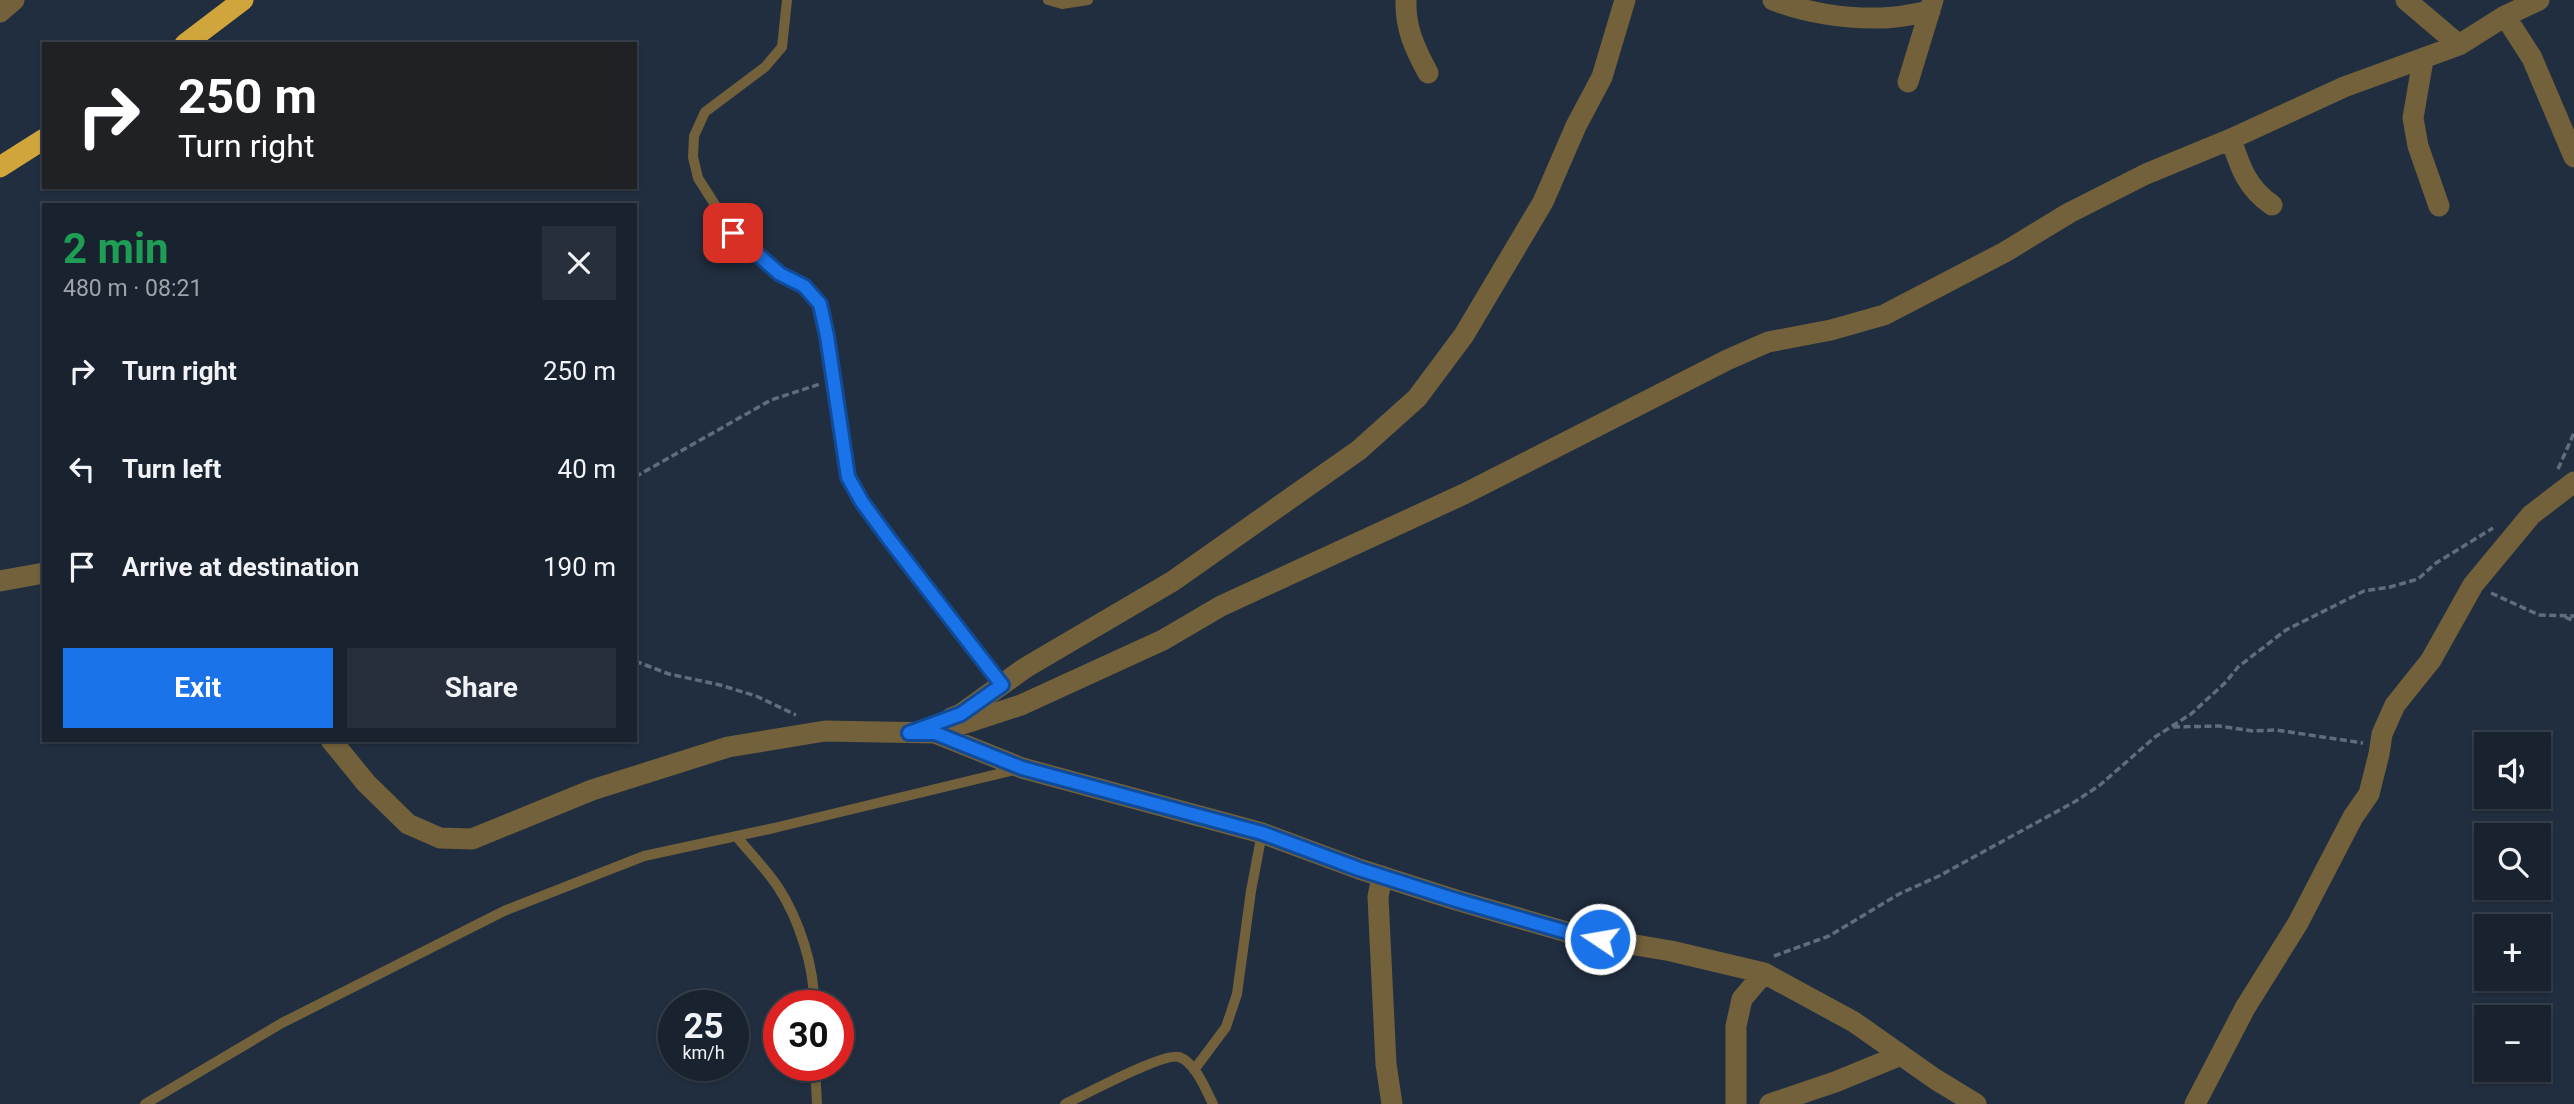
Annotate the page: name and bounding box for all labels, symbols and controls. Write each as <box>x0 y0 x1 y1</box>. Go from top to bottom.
text: 250 m <box>178 68 317 125</box>
icon: right <box>63 70 154 161</box>
text: Turn right <box>178 127 314 165</box>
pin <box>703 203 763 263</box>
icon: arrive <box>714 214 752 252</box>
text: 2 min <box>63 224 169 273</box>
button: close <box>542 226 616 300</box>
text: 480 m · 08:21 <box>63 275 202 302</box>
icon: right <box>63 352 101 390</box>
text: Turn right <box>122 356 237 386</box>
text: 250 m <box>543 356 616 386</box>
icon: left <box>63 450 101 488</box>
text: Turn left <box>122 454 221 484</box>
text: 40 m <box>558 454 616 484</box>
icon: arrive <box>63 548 101 586</box>
text: Arrive at destination <box>122 552 359 582</box>
text: 190 m <box>543 552 616 582</box>
button: Exit <box>63 648 333 728</box>
button: Share <box>347 648 616 728</box>
map controls <box>2474 732 2551 1082</box>
button: sound <box>2474 732 2551 809</box>
button: search <box>2474 823 2551 900</box>
position arrow <box>1563 902 1637 976</box>
button: + <box>2474 914 2551 991</box>
speed limit sign: 30 <box>763 990 854 1081</box>
button: − <box>2474 1005 2551 1082</box>
text: 25 <box>683 1006 724 1047</box>
text: km/h <box>682 1042 725 1063</box>

